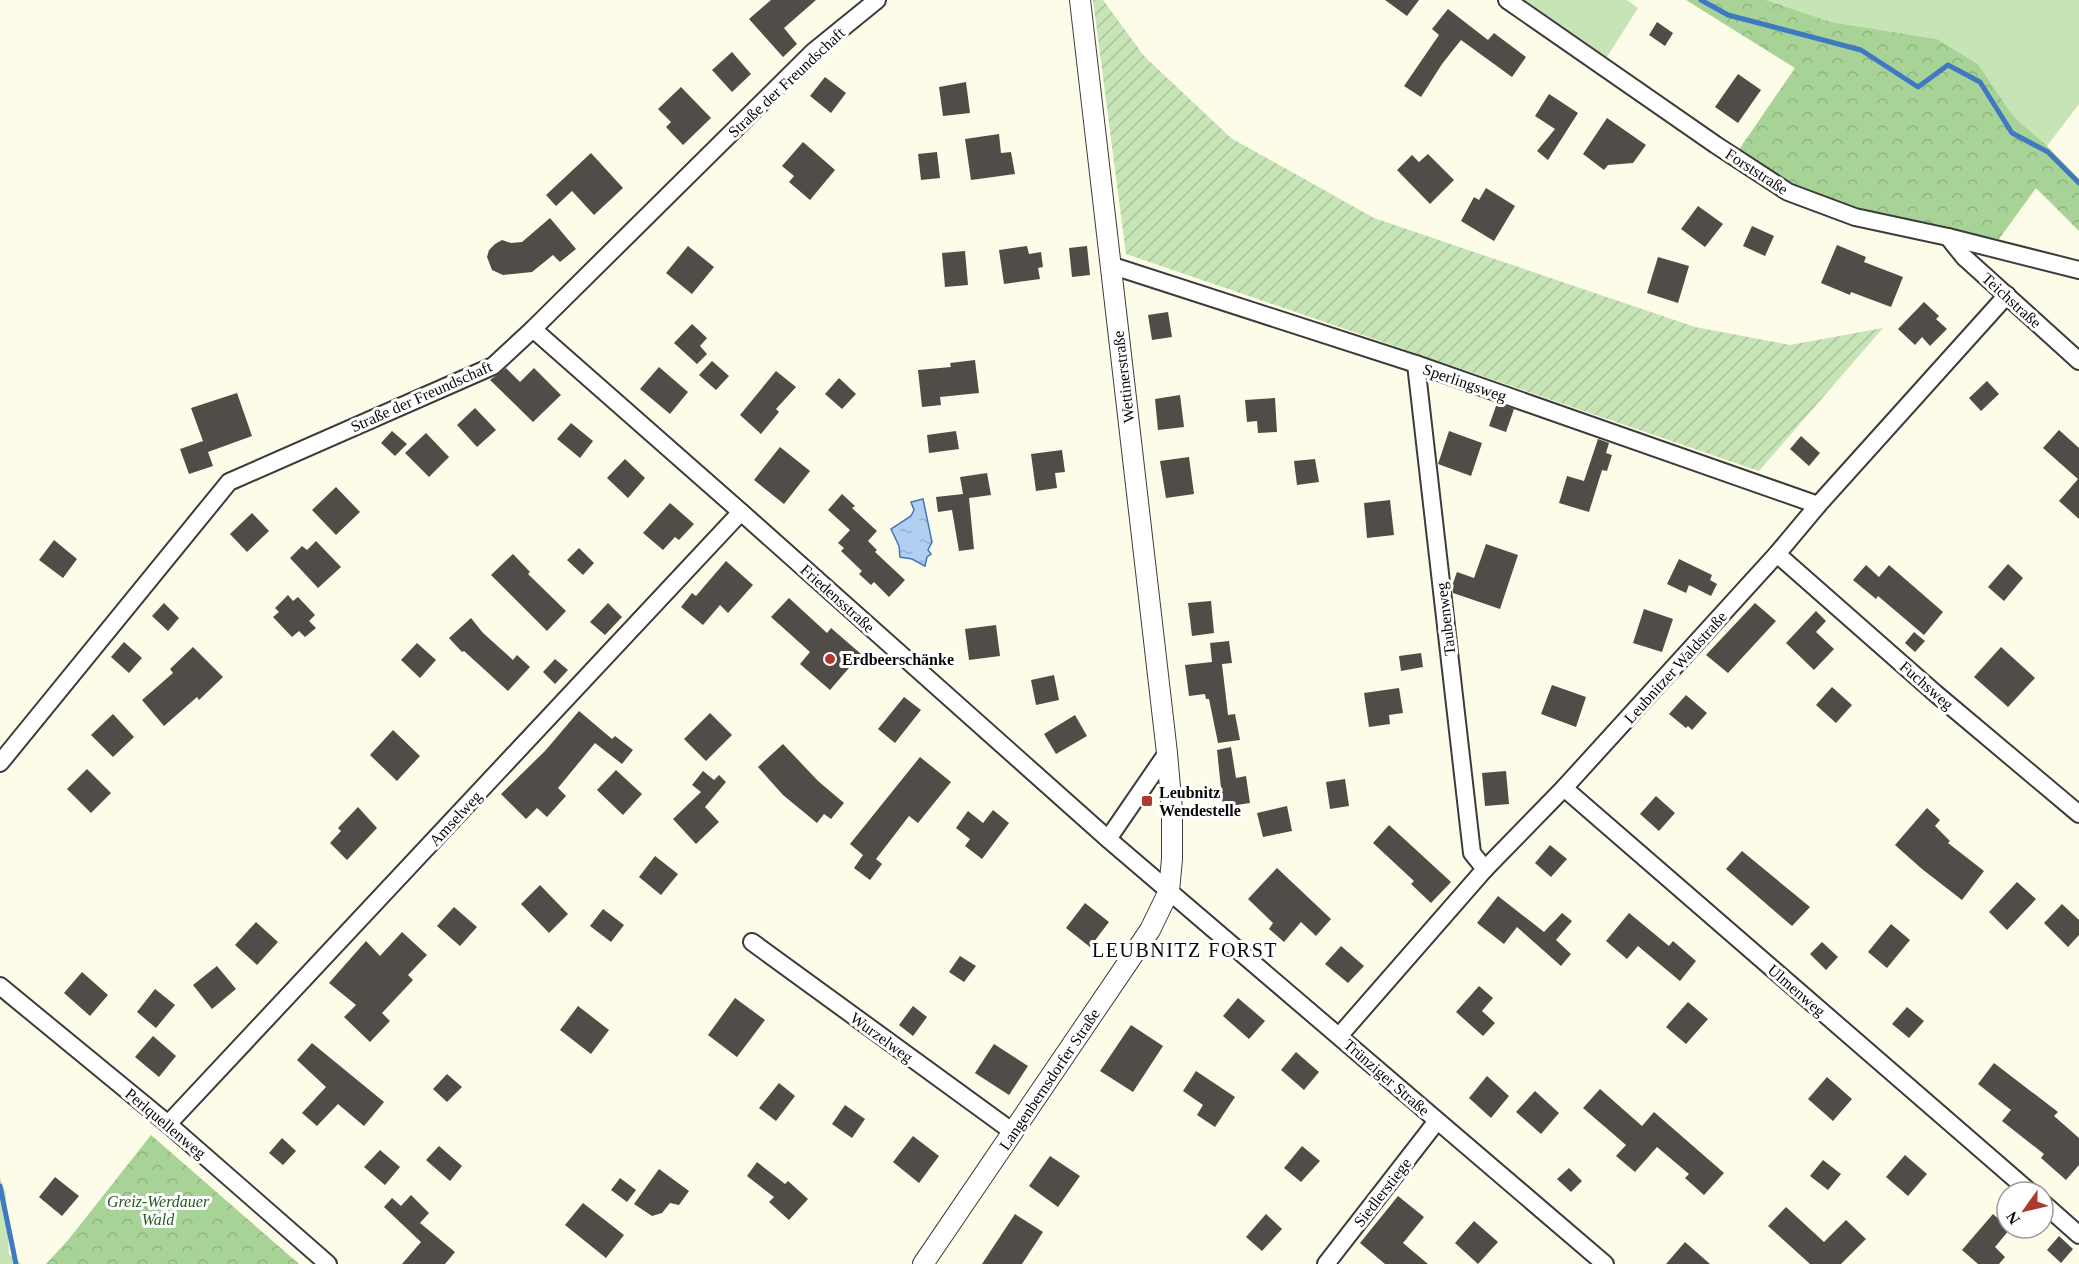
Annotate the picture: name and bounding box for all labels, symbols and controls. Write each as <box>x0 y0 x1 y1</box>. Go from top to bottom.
street label: Straße der Freundschaft <box>725 24 848 141</box>
street label: Forststraße <box>1722 145 1791 198</box>
street label: Teichstraße <box>1979 269 2045 331</box>
street label: Wettinerstraße <box>1109 330 1138 424</box>
street label: Straße der Freundschaft <box>348 357 495 435</box>
street label: Sperlingsweg <box>1421 360 1509 406</box>
street label: Friedensstraße <box>797 561 878 636</box>
street label: Taubenweg <box>1433 581 1459 656</box>
street label: Leubnitzer Waldstraße <box>1621 608 1730 727</box>
place label: Erdbeerschänke <box>842 651 954 668</box>
marker: Erdbeerschänke <box>823 652 837 666</box>
street label: Fuchsweg <box>1896 658 1957 714</box>
place label: Leubnitz Wendestelle <box>1159 784 1241 819</box>
street label: Amselweg <box>426 788 486 850</box>
marker: Leubnitz Wendestelle <box>1140 794 1154 808</box>
district label: LEUBNITZ FORST <box>1092 939 1278 961</box>
street label: Ulmenweg <box>1764 961 1829 1021</box>
street label: Langenbernsdorfer Straße <box>996 1005 1104 1154</box>
street label: Wurzelweg <box>847 1009 916 1067</box>
street label: Trünziger Straße <box>1340 1036 1433 1120</box>
street label: Perlquellenweg <box>121 1085 209 1163</box>
street label: Siedlerstiege <box>1350 1155 1415 1231</box>
north arrow <box>1995 1180 2055 1240</box>
park label: Greiz-Werdauer Wald <box>107 1193 210 1228</box>
text: N <box>2002 1208 2023 1228</box>

